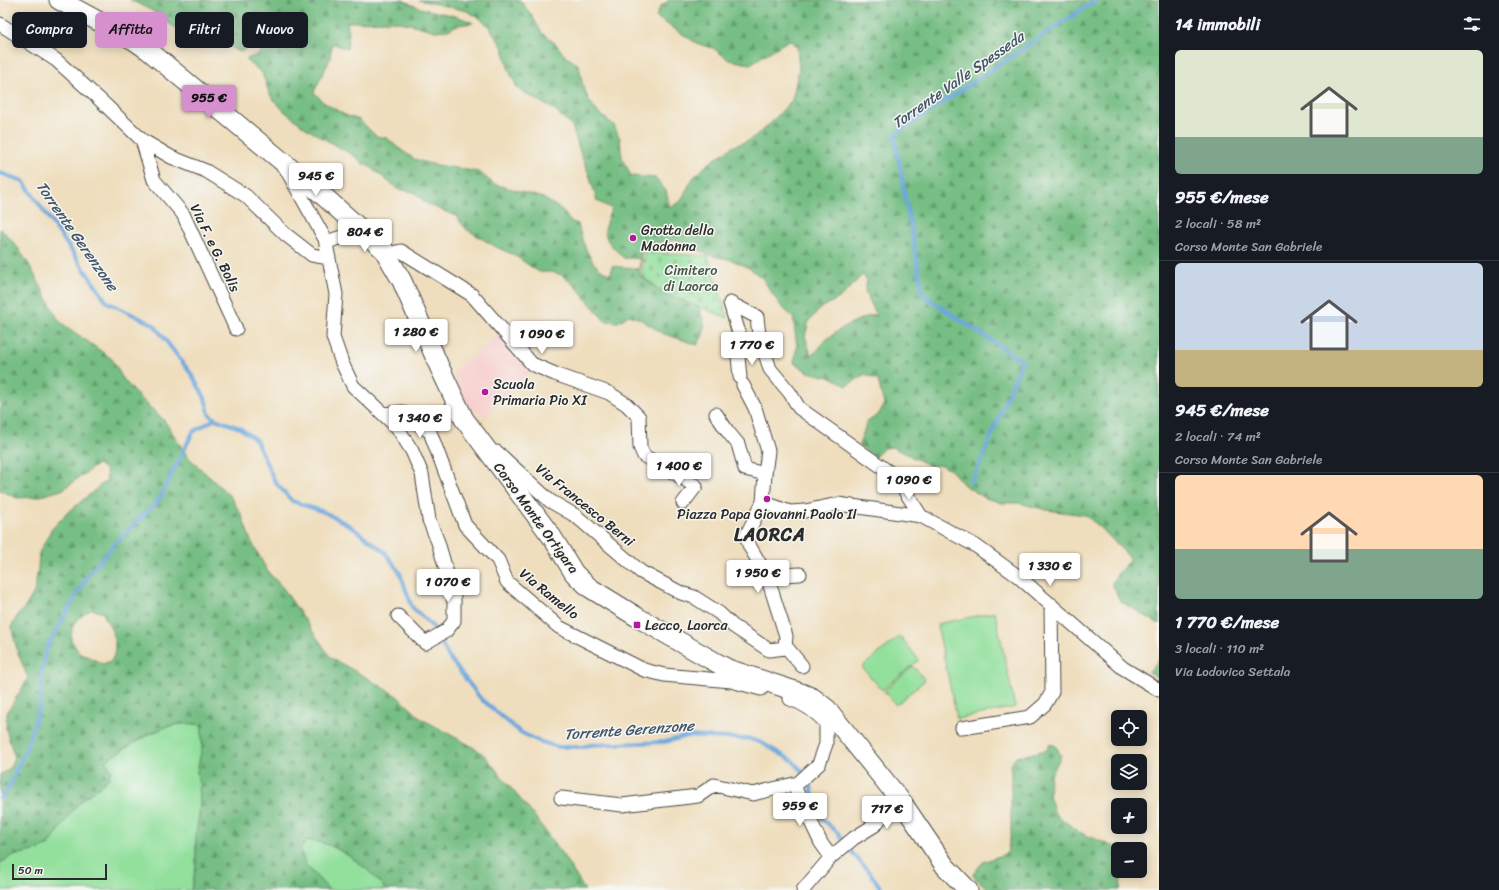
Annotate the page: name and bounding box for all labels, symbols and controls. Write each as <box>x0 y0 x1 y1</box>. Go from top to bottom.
text: 14 immobili <box>1175 9 1260 39</box>
chip: Compra <box>12 12 87 48</box>
chip: Affitta <box>95 12 167 48</box>
chip: Filtri <box>175 12 234 48</box>
chip: Nuovo <box>242 12 308 48</box>
icon: filters <box>1461 13 1483 35</box>
water label: Torrente Valle Spesseda <box>886 23 1032 136</box>
icon: home <box>1293 76 1365 148</box>
pin: 955 € <box>181 85 237 119</box>
text: 955 € <box>191 86 227 109</box>
pin: 945 € <box>288 163 344 197</box>
text: 945 € <box>298 164 334 187</box>
water label: Torrente Gerenzone <box>29 175 126 298</box>
text: 955 €/mese <box>1175 182 1269 212</box>
street label: Via F. e G. Bolis <box>183 200 247 297</box>
text: 2 locali · 58 m² <box>1175 212 1261 235</box>
place label: Grotta della Madonna <box>641 218 714 259</box>
pin: 804 € <box>337 219 393 253</box>
text: 804 € <box>347 220 383 243</box>
marker: Grotta della Madonna <box>628 233 638 243</box>
text: Corso Monte San Gabriele <box>1175 235 1322 258</box>
park label: Cimitero di Laorca <box>663 258 719 299</box>
icon: home <box>1293 289 1365 361</box>
pin: 1 280 € <box>379 319 453 353</box>
text: 1 280 € <box>394 320 438 343</box>
pin: 1 090 € <box>505 321 579 355</box>
text: 1 090 € <box>519 322 565 345</box>
pin: 1 770 € <box>715 332 789 366</box>
text: 1 770 € <box>730 333 774 356</box>
place label: Scuola Primaria Pio XI <box>493 372 588 413</box>
marker: Scuola Primaria Pio XI <box>480 387 490 397</box>
text: 945 €/mese <box>1175 395 1269 425</box>
pin: 1 340 € <box>383 405 457 439</box>
text: 1 340 € <box>398 406 442 429</box>
text: 2 locali · 74 m² <box>1175 425 1261 448</box>
text: Corso Monte San Gabriele <box>1175 448 1322 471</box>
pin: 1 400 € <box>642 453 716 487</box>
text: 1 400 € <box>656 454 702 477</box>
street label: Corso Monte Ortigara <box>487 457 585 579</box>
street label: Via Francesco Berni <box>530 457 641 554</box>
pin: 1 090 € <box>872 467 946 501</box>
text: 1 090 € <box>886 468 932 491</box>
marker: Piazza Papa Giovanni Paolo II <box>762 494 772 504</box>
icon: home <box>1293 501 1365 573</box>
place label: Piazza Papa Giovanni Paolo II <box>677 502 858 527</box>
district label: LAORCA <box>734 519 806 551</box>
pin: 1 330 € <box>1013 553 1087 587</box>
text: 1 330 € <box>1028 554 1072 577</box>
pin: 1 950 € <box>721 560 795 594</box>
text: 1 950 € <box>735 561 781 584</box>
street label: Via Ramello <box>513 562 585 626</box>
pin: 1 070 € <box>411 569 485 603</box>
text: 1 070 € <box>426 570 470 593</box>
text: 1 770 €/mese <box>1175 607 1279 637</box>
place label: Lecco, Laorca <box>645 613 728 638</box>
marker: Lecco, Laorca <box>632 620 642 630</box>
text: 3 locali · 110 m² <box>1175 637 1264 660</box>
text: Via Lodovico Settala <box>1175 660 1290 683</box>
map controls <box>1111 710 1147 878</box>
button: locate <box>1111 710 1147 746</box>
water label: Torrente Gerenzone <box>563 712 696 747</box>
button: layers <box>1111 754 1147 790</box>
pin: 959 € <box>772 793 828 827</box>
text: 959 € <box>782 794 818 817</box>
pin: 717 € <box>859 796 915 830</box>
text: 717 € <box>871 797 903 820</box>
button: + <box>1111 798 1147 834</box>
button: − <box>1111 842 1147 878</box>
text: 50 m <box>18 861 43 880</box>
scale bar <box>12 862 107 881</box>

